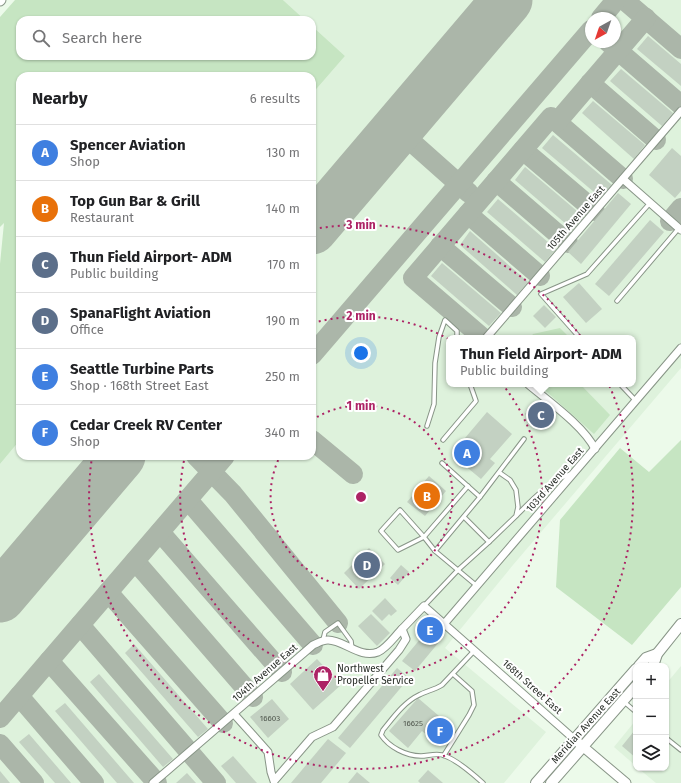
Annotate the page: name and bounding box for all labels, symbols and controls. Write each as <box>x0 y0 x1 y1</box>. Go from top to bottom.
north arrow <box>585 12 621 48</box>
search box <box>16 16 316 60</box>
icon: search <box>30 27 52 49</box>
text: Search here <box>62 29 142 47</box>
text: Nearby <box>32 88 87 109</box>
text: 6 results <box>250 91 300 106</box>
text: Spencer Aviation <box>70 136 186 154</box>
text: A <box>41 145 49 160</box>
text: 130 m <box>266 145 300 160</box>
text: Shop <box>70 154 100 169</box>
street label: 105th Avenue East <box>545 183 608 253</box>
text: Top Gun Bar & Grill <box>70 192 200 210</box>
text: B <box>41 201 49 216</box>
text: 140 m <box>266 201 300 216</box>
text: Restaurant <box>70 210 134 225</box>
text: 3 min <box>345 218 376 232</box>
text: Thun Field Airport- ADM <box>70 248 232 266</box>
text: C <box>41 257 49 272</box>
text: 170 m <box>267 257 300 272</box>
text: Public building <box>70 266 158 281</box>
text: SpanaFlight Aviation <box>70 304 211 322</box>
text: 2 min <box>346 309 376 323</box>
text: D <box>41 313 49 328</box>
text: 190 m <box>266 313 300 328</box>
text: Office <box>70 322 104 337</box>
popup <box>446 335 636 387</box>
your location <box>351 343 371 363</box>
text: Thun Field Airport- ADM <box>460 345 622 363</box>
text: Seattle Turbine Parts <box>70 360 214 378</box>
text: Public building <box>460 363 548 378</box>
text: E <box>42 369 48 384</box>
text: 250 m <box>265 369 300 384</box>
text: Shop · 168th Street East <box>70 378 209 393</box>
text: 1 min <box>347 399 375 413</box>
pin: C <box>528 400 554 430</box>
text: Cedar Creek RV Center <box>70 416 222 434</box>
text: F <box>42 425 48 440</box>
text: 340 m <box>265 425 300 440</box>
text: Shop <box>70 434 100 449</box>
pin: A <box>454 438 480 468</box>
street label: 103rd Avenue East <box>524 445 587 515</box>
pin: B <box>414 481 440 511</box>
centre of rings <box>354 490 368 504</box>
pin: D <box>354 550 380 580</box>
pin: E <box>417 615 443 645</box>
street label: 104th Avenue East <box>230 641 300 704</box>
street label: 168th Street East <box>500 657 565 717</box>
place label: Northwest Propeller Service <box>337 663 414 687</box>
map controls <box>633 663 669 771</box>
button: + <box>633 663 669 699</box>
shop icon: Northwest Propeller Service <box>312 664 334 692</box>
street label: Meridian Avenue East <box>549 686 623 766</box>
button: − <box>633 699 669 735</box>
house number: 16603 <box>260 714 280 723</box>
pin: F <box>427 716 453 746</box>
house number: 16625 <box>403 719 423 728</box>
button: layers <box>633 735 669 771</box>

